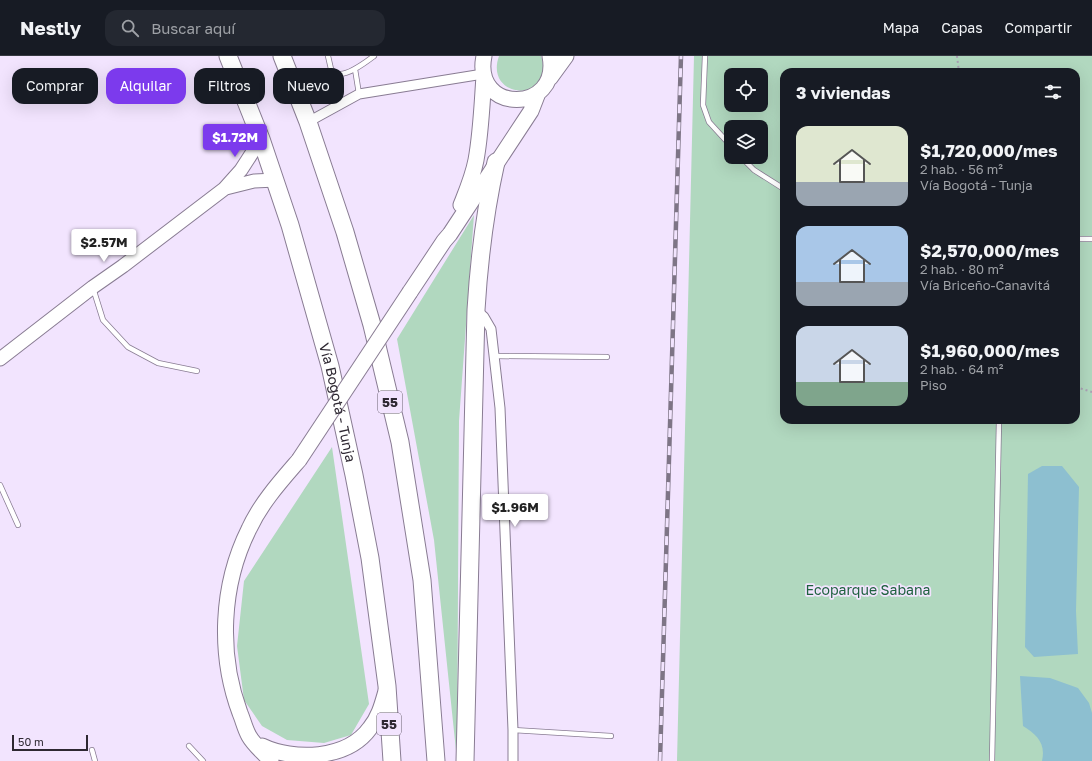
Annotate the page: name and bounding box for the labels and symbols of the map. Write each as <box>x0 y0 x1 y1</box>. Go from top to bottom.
pin: $1.72M <box>202 124 268 158</box>
pin: $2.57M <box>71 229 137 263</box>
street label: Vía Bogotá - Tunja <box>316 341 360 464</box>
road number: 55 <box>378 391 402 413</box>
pin: $1.96M <box>482 494 548 528</box>
park label: Ecoparque Sabana <box>806 581 930 598</box>
road number: 55 <box>377 713 401 735</box>
scale bar <box>12 733 88 752</box>

